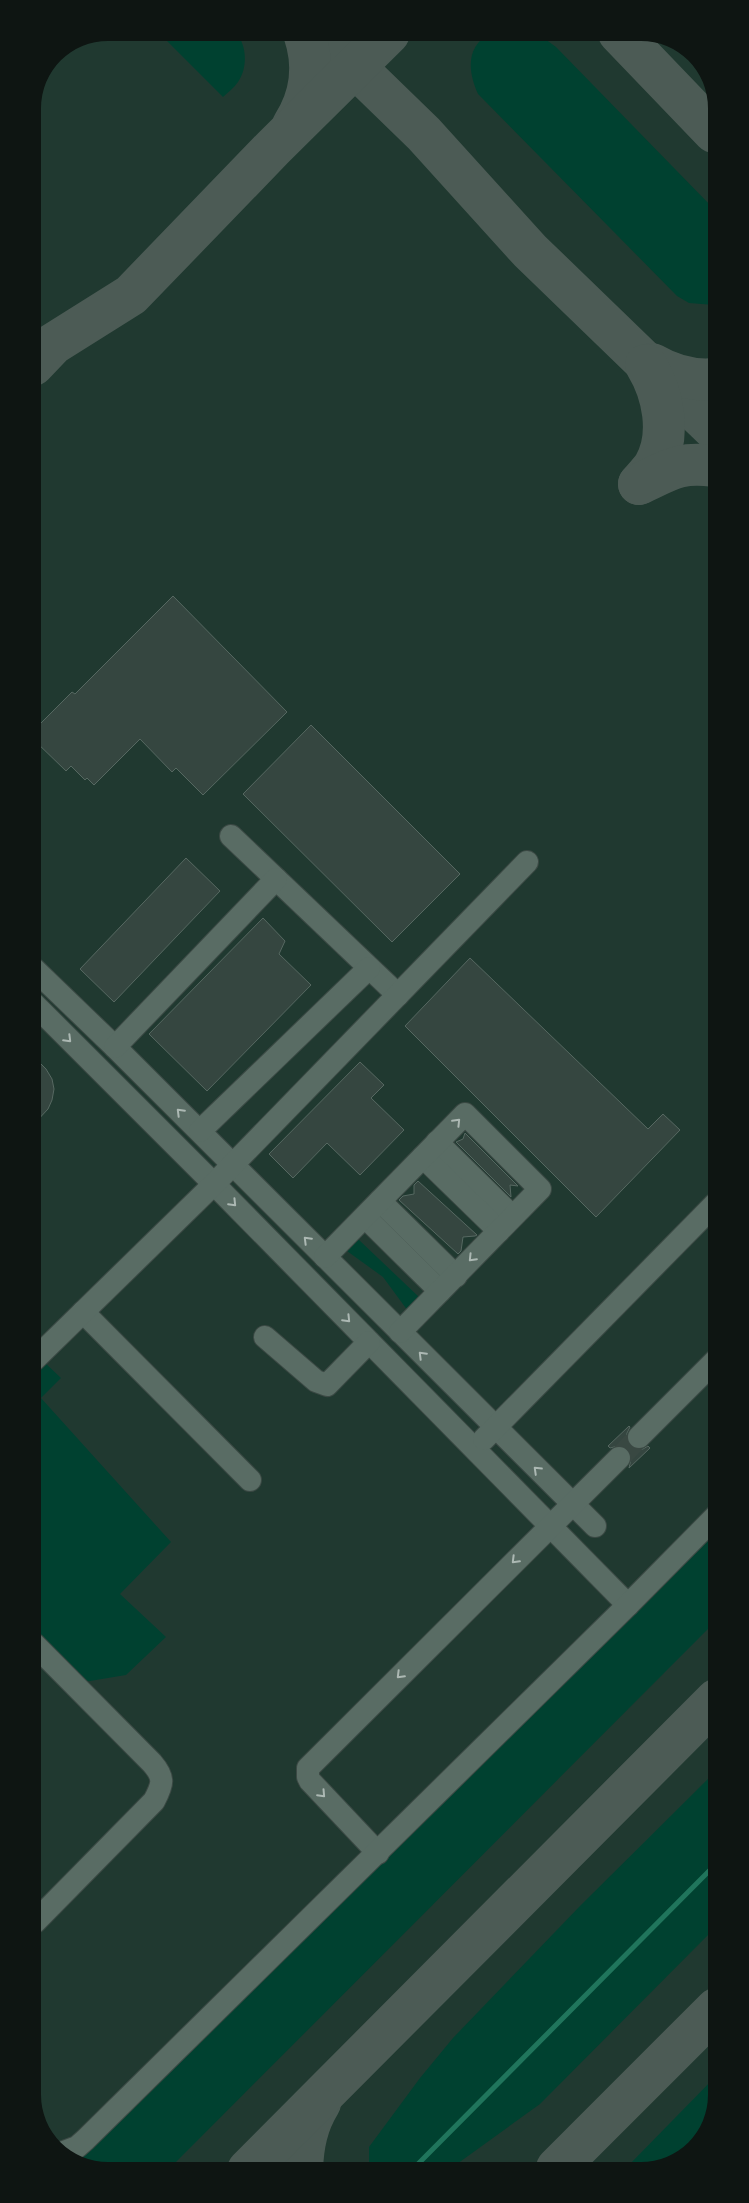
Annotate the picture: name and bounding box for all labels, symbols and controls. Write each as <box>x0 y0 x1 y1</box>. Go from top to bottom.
one-way arrow <box>62 1033 71 1042</box>
one-way arrow <box>177 1109 186 1118</box>
one-way arrow <box>451 1119 460 1128</box>
one-way arrow <box>227 1197 236 1206</box>
one-way arrow <box>304 1236 313 1245</box>
one-way arrow <box>469 1253 478 1262</box>
one-way arrow <box>341 1313 350 1322</box>
one-way arrow <box>419 1351 428 1360</box>
one-way arrow <box>534 1467 543 1476</box>
one-way arrow <box>512 1554 521 1563</box>
one-way arrow <box>397 1669 406 1678</box>
one-way arrow <box>316 1788 325 1797</box>

